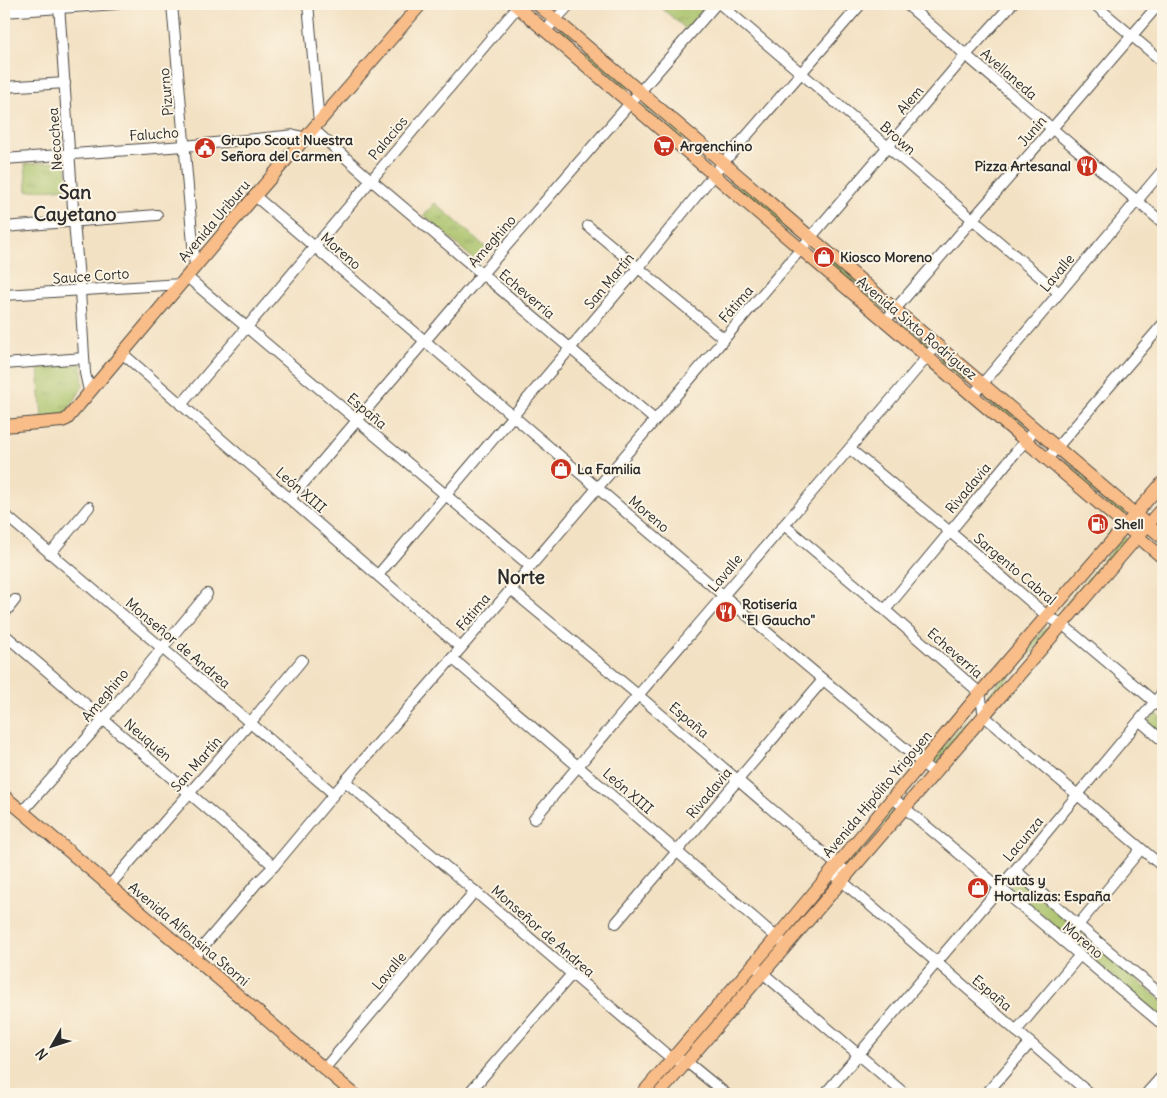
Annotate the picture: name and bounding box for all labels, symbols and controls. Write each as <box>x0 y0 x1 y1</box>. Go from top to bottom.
street label: Avellaneda <box>977 44 1041 104</box>
street label: Pizurno <box>155 67 177 117</box>
street label: Alem <box>893 82 927 118</box>
street label: Necochea <box>44 107 66 171</box>
street label: Palacios <box>365 112 411 164</box>
street label: Junín <box>1014 112 1050 150</box>
street label: Brown <box>876 118 920 158</box>
street label: Falucho <box>129 123 179 145</box>
place label: Grupo Scout Nuestra Señora del Carmen <box>221 131 353 165</box>
supermarket icon: Argenchino <box>652 134 676 158</box>
public building icon: Grupo Scout Nuestra Señora del Carmen <box>193 136 217 160</box>
place label: Argenchino <box>680 137 752 155</box>
restaurant icon: Pizza Artesanal <box>1075 154 1099 178</box>
place label: Pizza Artesanal <box>974 157 1071 175</box>
street label: Avenida Uriburu <box>174 176 254 266</box>
district label: San Cayetano <box>33 180 117 226</box>
street label: Ameghino <box>464 211 520 271</box>
street label: Moreno <box>317 228 365 274</box>
shop icon: Kiosco Moreno <box>812 245 836 269</box>
place label: Kiosco Moreno <box>840 248 932 266</box>
street label: San Martín <box>580 249 638 313</box>
street label: Lavalle <box>1036 250 1078 296</box>
street label: Sauce Corto <box>52 264 130 288</box>
street label: Echeverría <box>495 265 559 323</box>
street label: Avenida Sixto Rodríguez <box>853 272 981 384</box>
street label: Fátima <box>715 282 757 326</box>
street label: España <box>343 389 391 433</box>
shop icon: La Familia <box>549 457 573 481</box>
street label: Rivadavia <box>942 459 994 517</box>
place label: La Familia <box>577 460 641 478</box>
street label: León XIII <box>272 463 330 517</box>
street label: Moreno <box>625 492 673 536</box>
fuel station icon: Shell <box>1086 512 1110 536</box>
place label: Shell <box>1114 515 1144 533</box>
street label: Sargento Cabral <box>970 529 1060 609</box>
street label: Lavalle <box>704 550 746 596</box>
district label: Norte <box>497 565 545 589</box>
street label: Fátima <box>452 590 494 634</box>
street label: Monseñor de Andrea <box>122 594 234 692</box>
place label: Rotisería "El Gaucho" <box>742 595 815 629</box>
restaurant icon: Rotisería "El Gaucho" <box>714 600 738 624</box>
street label: Echeverría <box>924 624 986 682</box>
street label: Ameghino <box>78 665 132 725</box>
street label: España <box>665 698 713 742</box>
street label: Neuquén <box>120 715 176 765</box>
street label: Avenida Hipólito Yrigoyen <box>819 727 935 861</box>
street label: San Martín <box>167 732 225 796</box>
street label: León XIII <box>599 764 657 818</box>
street label: Rivadavia <box>683 764 735 822</box>
street label: Lacunza <box>999 813 1047 865</box>
place label: Frutas y Hortalizas: España <box>994 871 1111 905</box>
shop icon: Frutas y Hortalizas: España <box>966 876 990 900</box>
street label: Avenida Alfonsina Storni <box>125 878 253 990</box>
street label: Monseñor de Andrea <box>488 881 598 981</box>
street label: Moreno <box>1059 918 1107 962</box>
street label: Lavalle <box>368 948 410 994</box>
street label: España <box>968 971 1016 1015</box>
north arrow <box>28 1020 78 1070</box>
text: N <box>32 1045 52 1064</box>

